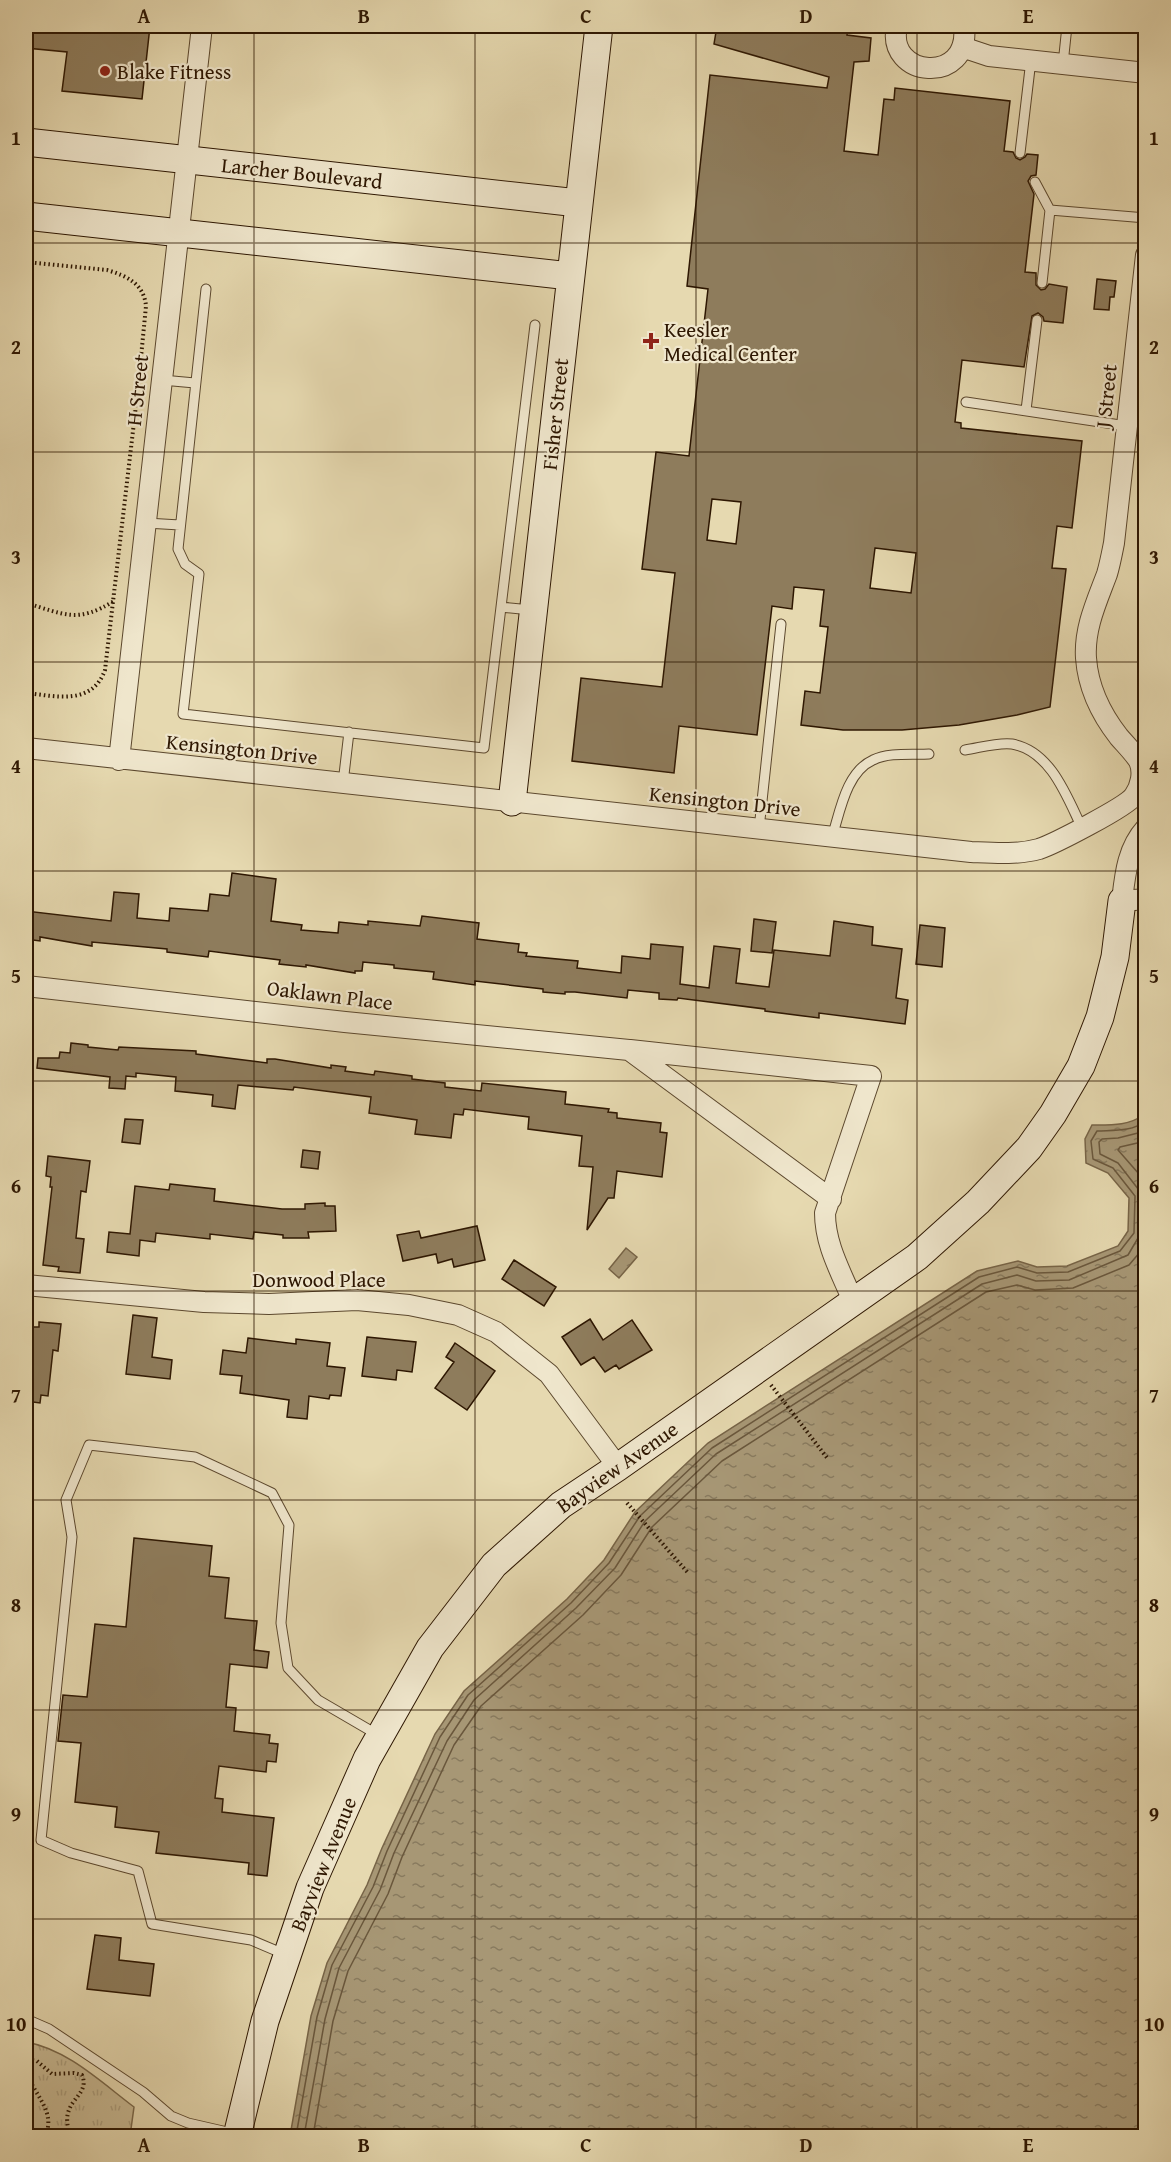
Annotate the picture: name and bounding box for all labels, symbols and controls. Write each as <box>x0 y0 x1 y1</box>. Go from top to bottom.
text: A <box>138 1 151 30</box>
text: B <box>358 1 370 30</box>
text: C <box>580 1 592 30</box>
text: D <box>799 1 813 30</box>
text: E <box>1023 1 1034 30</box>
place label: Blake Fitness <box>117 56 231 87</box>
marker: Blake Fitness <box>98 64 112 78</box>
text: 1 <box>11 123 21 152</box>
text: 1 <box>1149 123 1159 152</box>
street label: Larcher Boulevard <box>220 149 385 197</box>
place label: Keesler Medical Center <box>664 314 797 369</box>
text: 2 <box>11 332 21 361</box>
marker: Keesler Medical Center <box>642 332 660 350</box>
text: 2 <box>1149 332 1159 361</box>
street label: H Street <box>118 352 156 427</box>
street label: Fisher Street <box>534 356 576 472</box>
street label: J Street <box>1087 362 1125 433</box>
text: 3 <box>11 542 21 571</box>
text: 3 <box>1149 542 1159 571</box>
street label: Kensington Drive <box>165 726 319 772</box>
text: 4 <box>11 751 21 780</box>
text: 4 <box>1149 751 1159 780</box>
street label: Kensington Drive <box>648 778 802 824</box>
text: 5 <box>11 961 21 990</box>
text: 5 <box>1149 961 1159 990</box>
street label: Oaklawn Place <box>265 972 395 1018</box>
text: 6 <box>11 1171 21 1200</box>
text: 6 <box>1149 1171 1159 1200</box>
street label: Donwood Place <box>252 1264 386 1295</box>
text: 7 <box>11 1380 21 1409</box>
text: 7 <box>1149 1380 1159 1409</box>
street label: Bayview Avenue <box>550 1413 684 1521</box>
text: 8 <box>11 1590 21 1619</box>
text: 8 <box>1149 1590 1159 1619</box>
street label: Bayview Avenue <box>282 1792 364 1936</box>
text: 9 <box>11 1799 21 1828</box>
text: 9 <box>1149 1799 1159 1828</box>
text: 10 <box>6 2009 26 2038</box>
text: 10 <box>1144 2009 1164 2038</box>
text: A <box>138 2130 151 2159</box>
text: B <box>358 2130 370 2159</box>
text: C <box>580 2130 592 2159</box>
text: D <box>799 2130 813 2159</box>
text: E <box>1023 2130 1034 2159</box>

